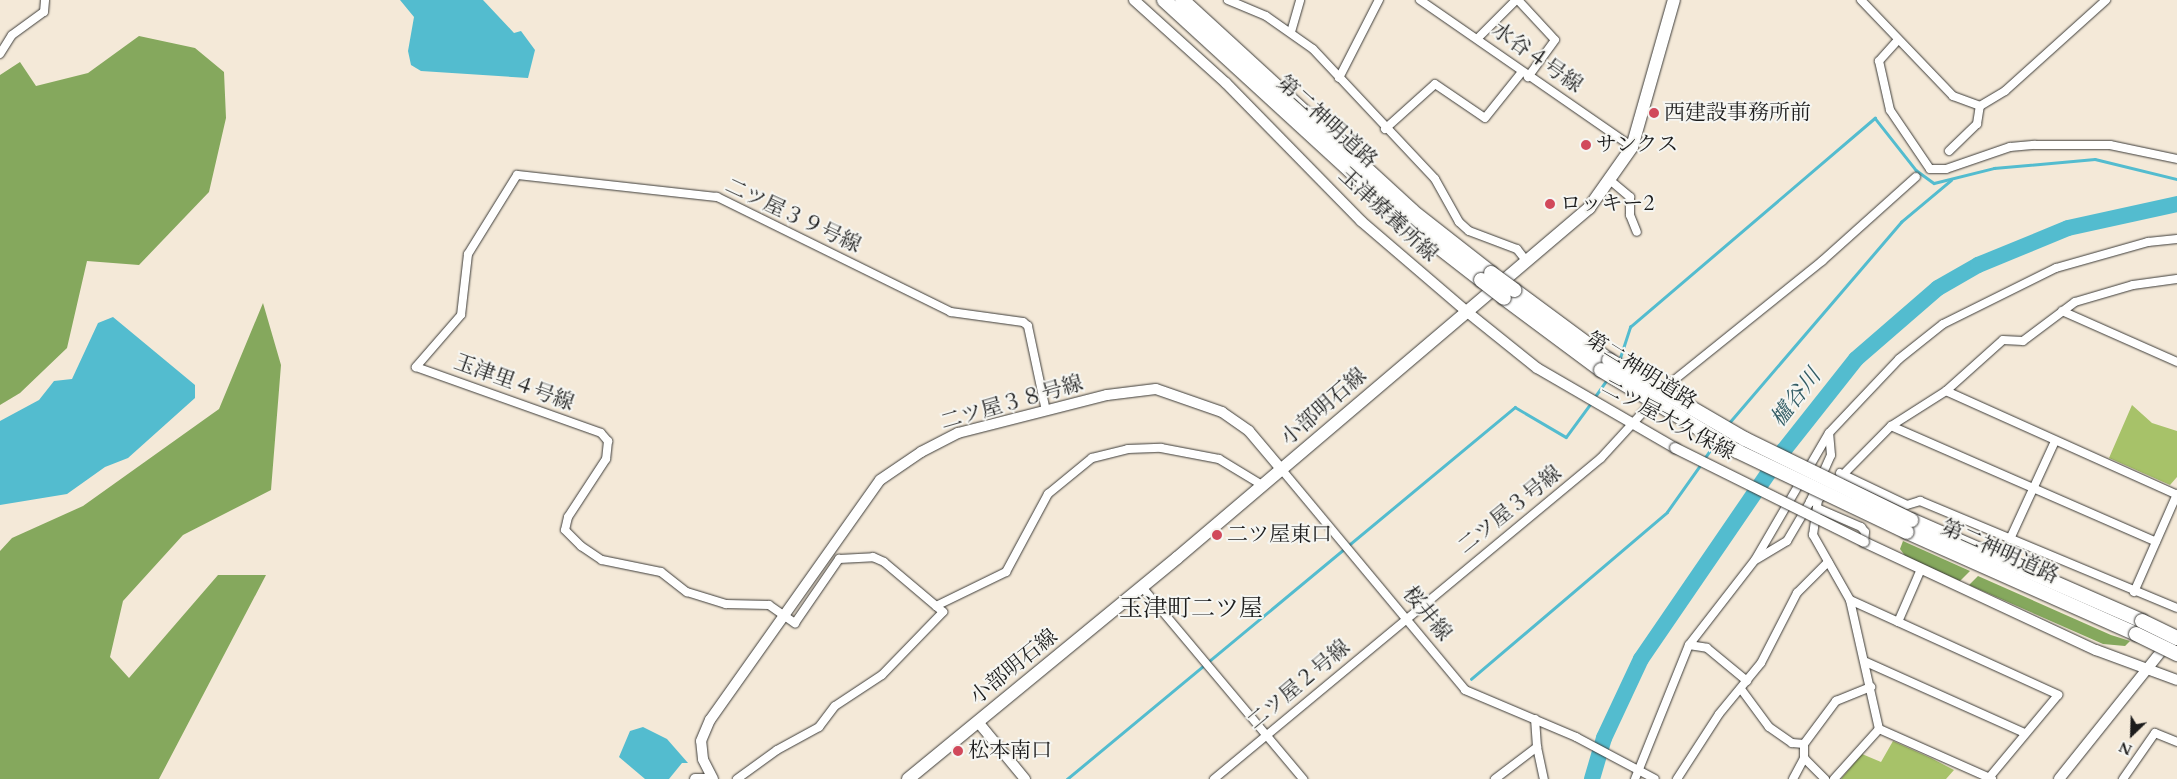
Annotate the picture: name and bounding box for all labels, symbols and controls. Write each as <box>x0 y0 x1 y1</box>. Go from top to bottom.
street label: 水谷４号線 <box>1487 18 1587 98</box>
street label: 第二神明道路 <box>1272 70 1382 174</box>
place label: 西建設事務所前 <box>1664 100 1811 126</box>
marker: 西建設事務所前 <box>1648 107 1660 119</box>
place label: サンクス <box>1596 132 1680 158</box>
marker: サンクス <box>1580 139 1592 151</box>
street label: 玉津療養所線 <box>1333 163 1443 267</box>
street label: 二ツ屋３９号線 <box>721 174 865 258</box>
place label: ロッキー2 <box>1560 191 1655 217</box>
marker: ロッキー2 <box>1544 198 1556 210</box>
street label: 第二神明道路 <box>1581 327 1701 415</box>
street label: 玉津里４号線 <box>450 350 578 416</box>
street label: 小部明石線 <box>1276 363 1372 451</box>
water label: 櫨谷川 <box>1765 364 1827 432</box>
street label: 二ツ屋３８号線 <box>938 371 1086 435</box>
street label: 二ツ屋大久保線 <box>1597 374 1739 466</box>
street label: 二ツ屋３号線 <box>1453 461 1567 559</box>
street label: 第二神明道路 <box>1937 515 2063 589</box>
place label: 二ツ屋東口 <box>1227 522 1332 548</box>
marker: 二ツ屋東口 <box>1211 529 1223 541</box>
street label: 桜井線 <box>1397 582 1457 646</box>
district label: 玉津町二ツ屋 <box>1119 595 1263 623</box>
street label: 小部明石線 <box>965 624 1063 710</box>
street label: 二ツ屋２号線 <box>1243 635 1355 735</box>
north arrow <box>2107 709 2157 759</box>
text: N <box>2116 737 2135 759</box>
place label: 松本南口 <box>968 738 1052 764</box>
marker: 松本南口 <box>952 745 964 757</box>

